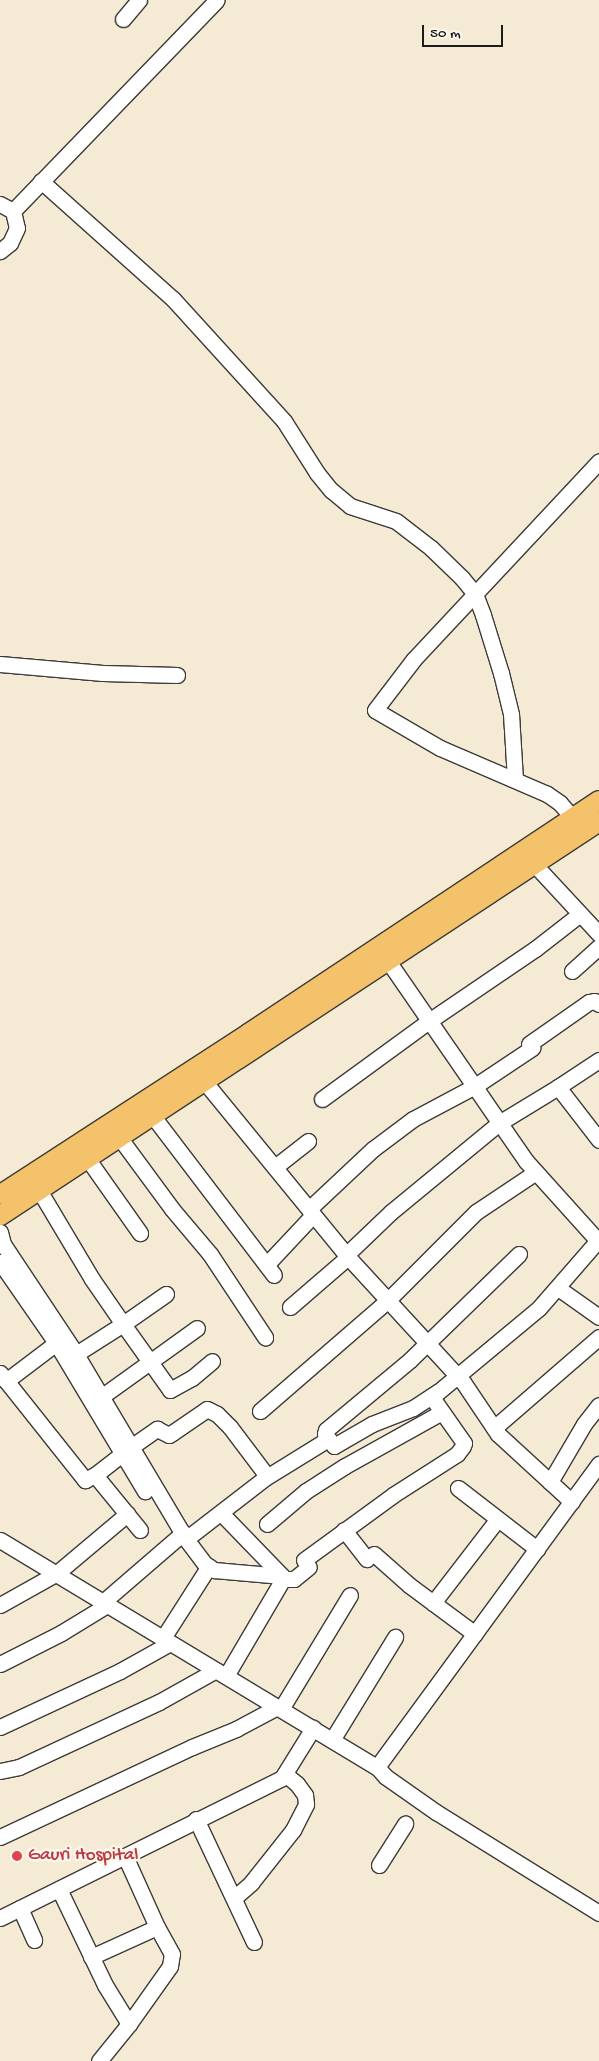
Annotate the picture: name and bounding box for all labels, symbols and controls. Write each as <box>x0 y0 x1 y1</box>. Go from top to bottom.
scale bar <box>424 15 505 47</box>
text: 50 m <box>430 25 461 43</box>
place label: Gauri Hospital <box>28 1845 138 1867</box>
marker: Gauri Hospital <box>10 1849 24 1863</box>

